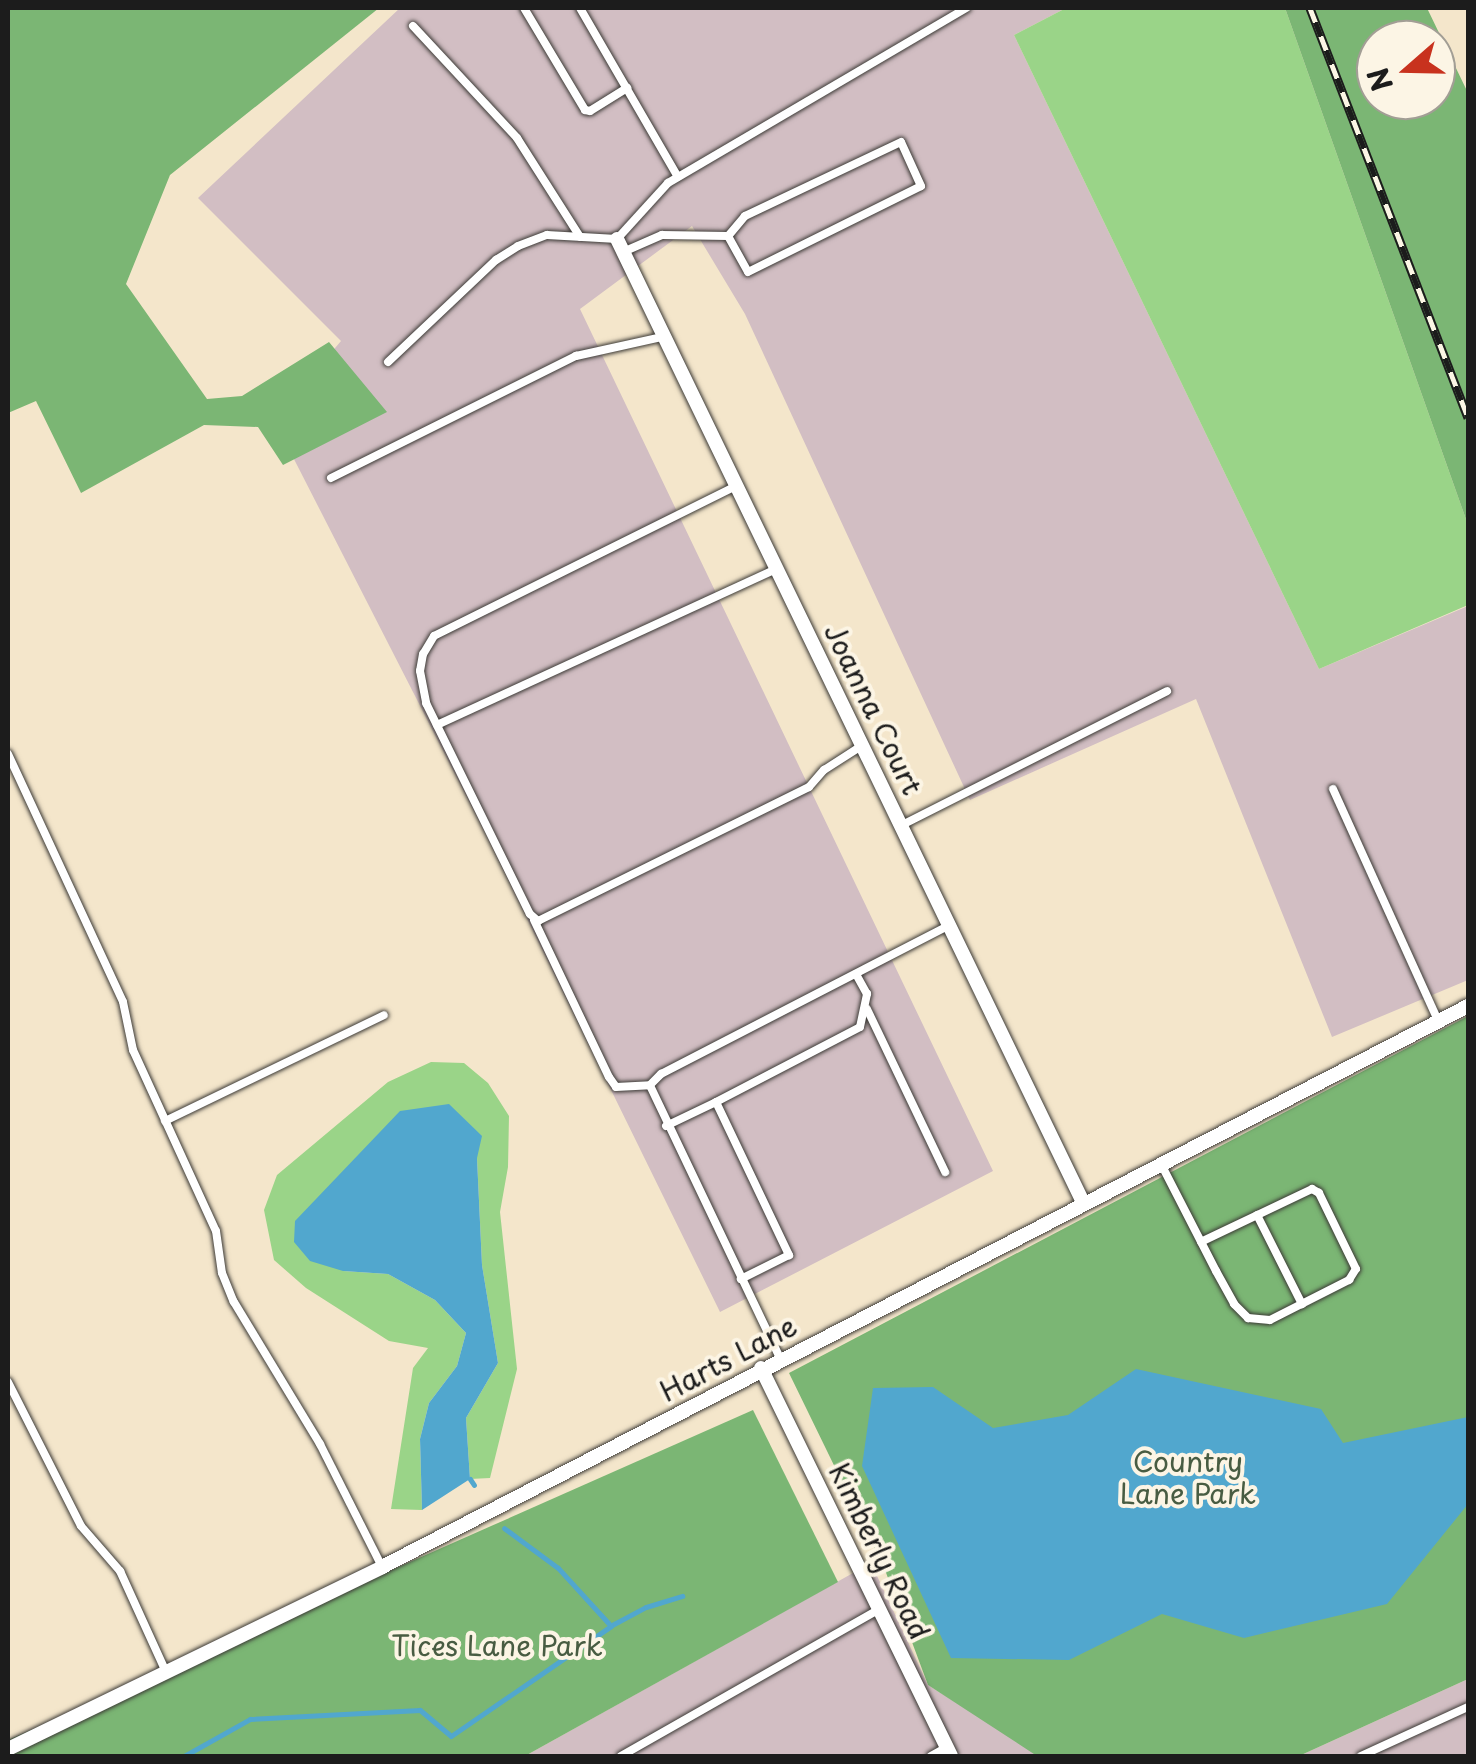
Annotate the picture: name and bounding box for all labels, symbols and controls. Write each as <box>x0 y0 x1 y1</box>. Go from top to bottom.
north arrow <box>1356 20 1456 120</box>
text: N <box>1355 62 1403 98</box>
street label: Joanna Court <box>818 618 930 800</box>
street label: Harts Lane <box>653 1308 803 1408</box>
park label: Country Lane Park <box>1120 1444 1256 1510</box>
street label: Kimberly Road <box>822 1456 938 1646</box>
park label: Tices Lane Park <box>390 1628 604 1662</box>

